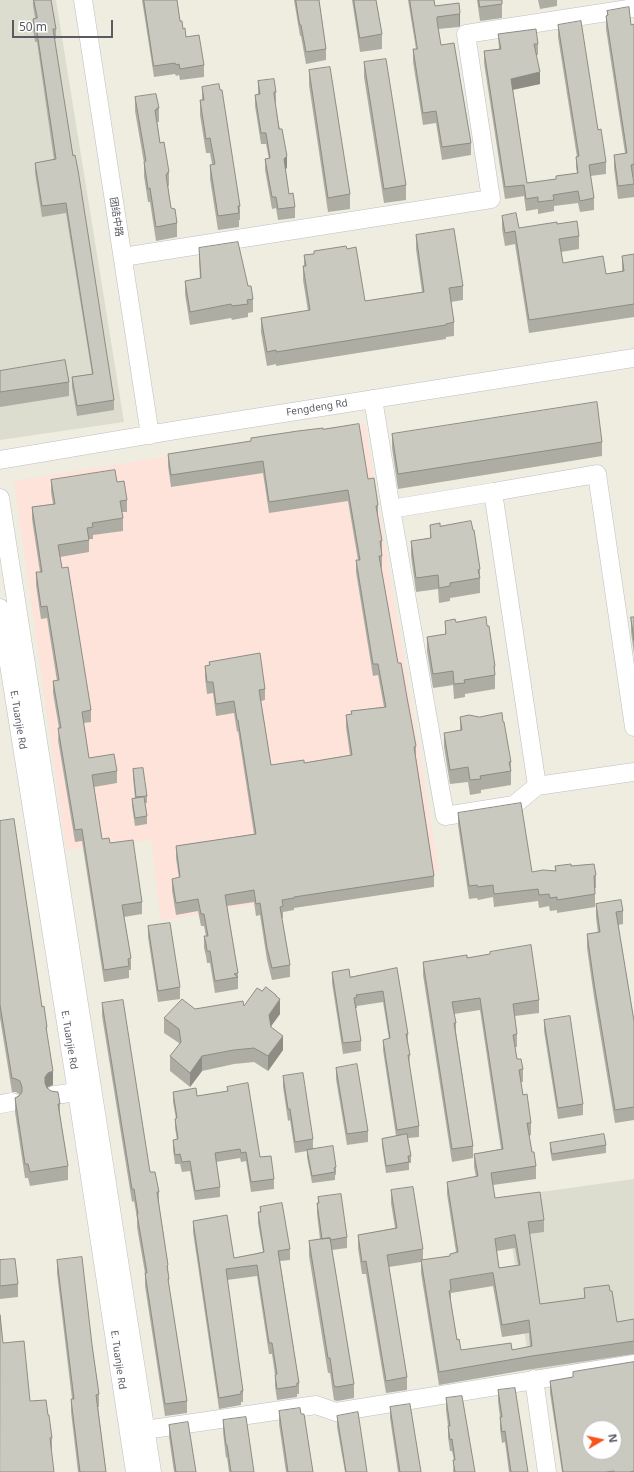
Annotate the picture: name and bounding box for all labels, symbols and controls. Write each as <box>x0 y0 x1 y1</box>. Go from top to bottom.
scale bar <box>14 12 115 38</box>
text: 50 m <box>19 18 47 35</box>
street label: 团结中路 <box>107 196 125 238</box>
street label: Fengdeng Rd <box>285 397 349 419</box>
street label: E. Tuanjie Rd <box>7 690 29 750</box>
street label: E. Tuanjie Rd <box>58 1010 80 1070</box>
street label: E. Tuanjie Rd <box>108 1330 128 1390</box>
north arrow <box>582 1420 622 1460</box>
text: N <box>605 1433 621 1444</box>

